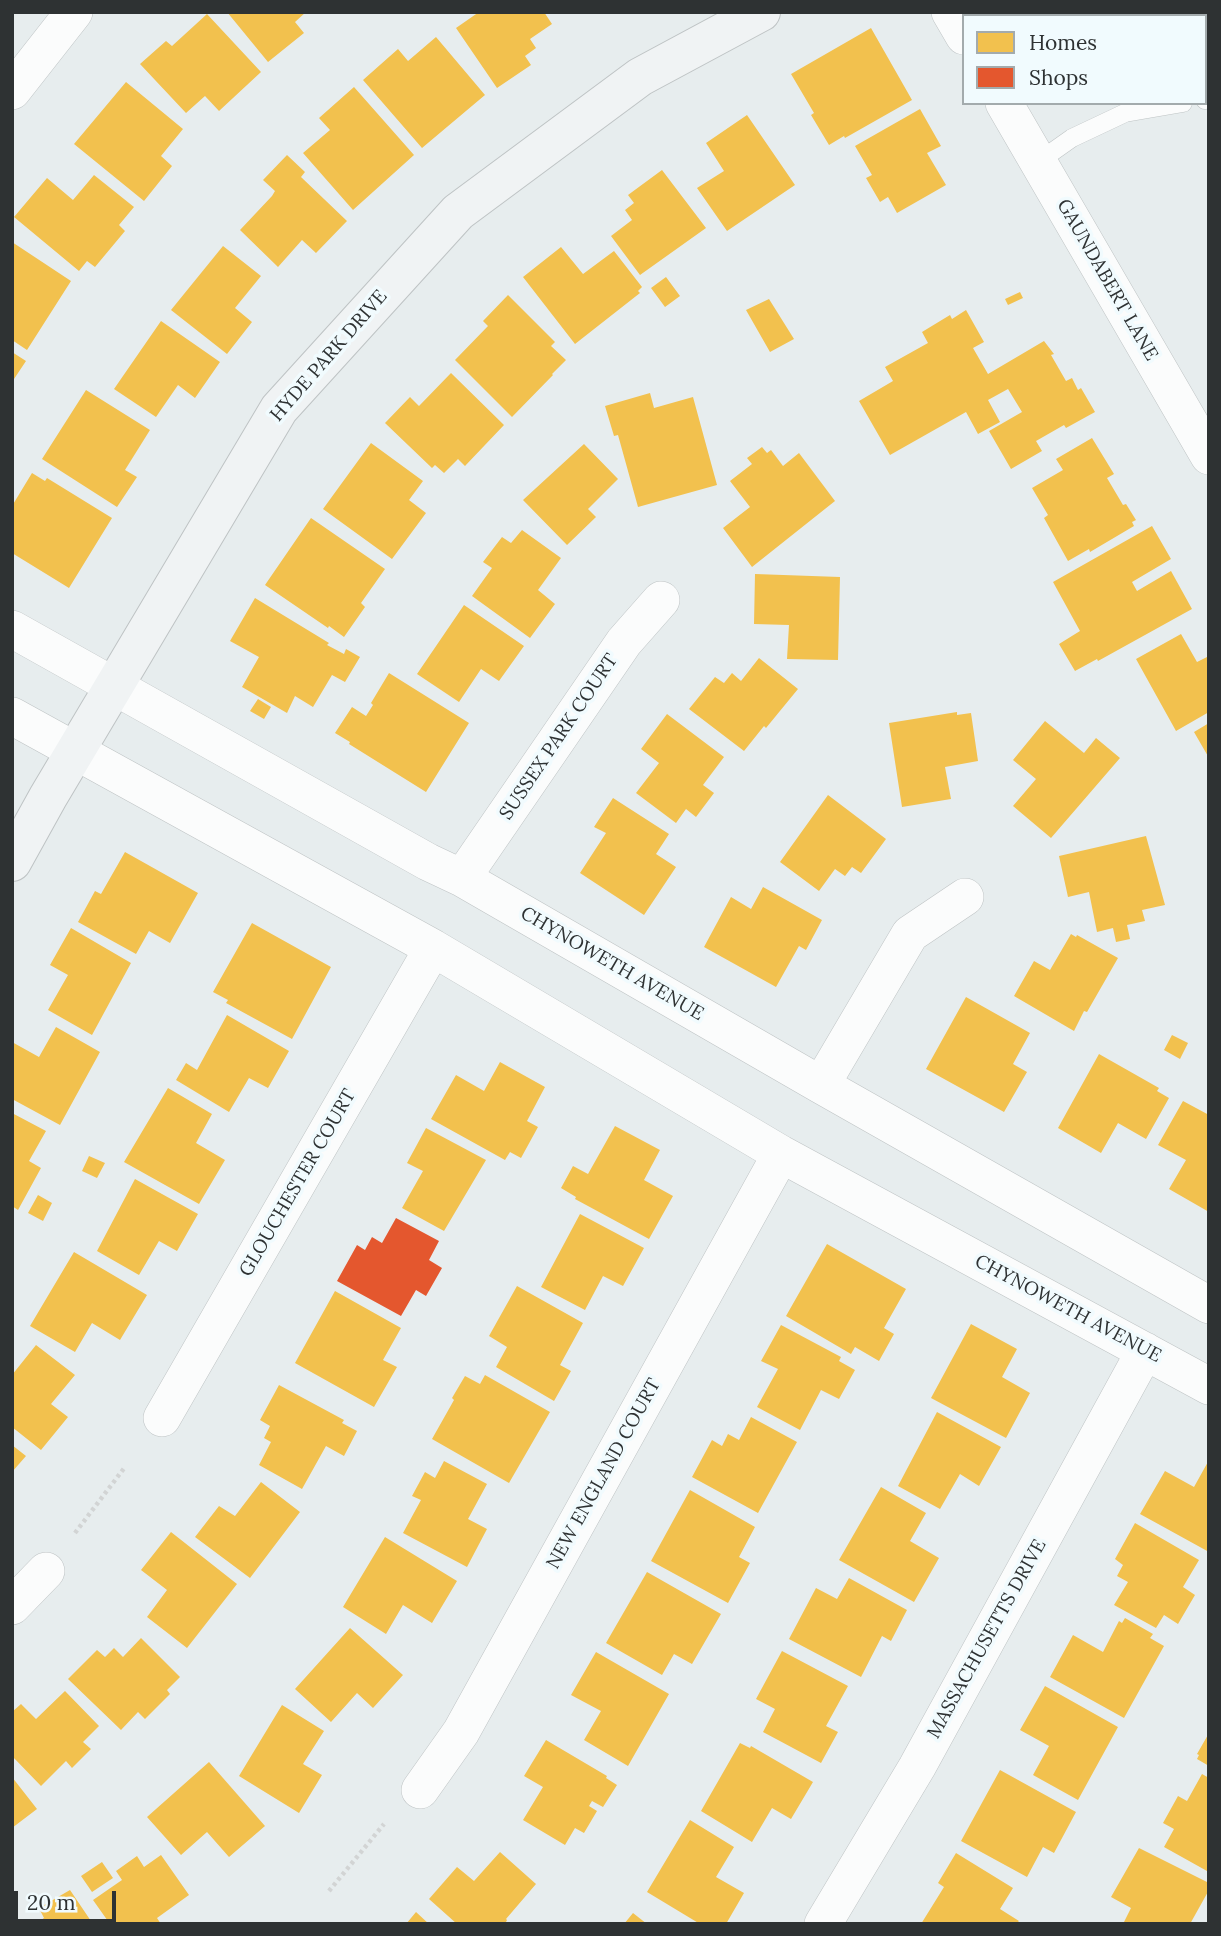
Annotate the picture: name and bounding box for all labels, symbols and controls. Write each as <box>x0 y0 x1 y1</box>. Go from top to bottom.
legend <box>962 14 1207 105</box>
text: Homes <box>1029 29 1097 56</box>
text: Shops <box>1029 64 1088 91</box>
street label: GAUNDABERT LANE <box>1051 195 1163 365</box>
street label: HYDE PARK DRIVE <box>266 286 392 426</box>
street label: SUSSEX PARK COURT <box>495 650 623 824</box>
street label: CHYNOWETH AVENUE <box>516 902 708 1026</box>
street label: GLOUCHESTER COURT <box>235 1085 361 1281</box>
street label: CHYNOWETH AVENUE <box>971 1250 1165 1368</box>
street label: NEW ENGLAND COURT <box>542 1375 666 1573</box>
street label: MASSACHUSETTS DRIVE <box>923 1535 1051 1743</box>
scale bar <box>18 1876 119 1920</box>
text: 20 m <box>27 1889 76 1916</box>

